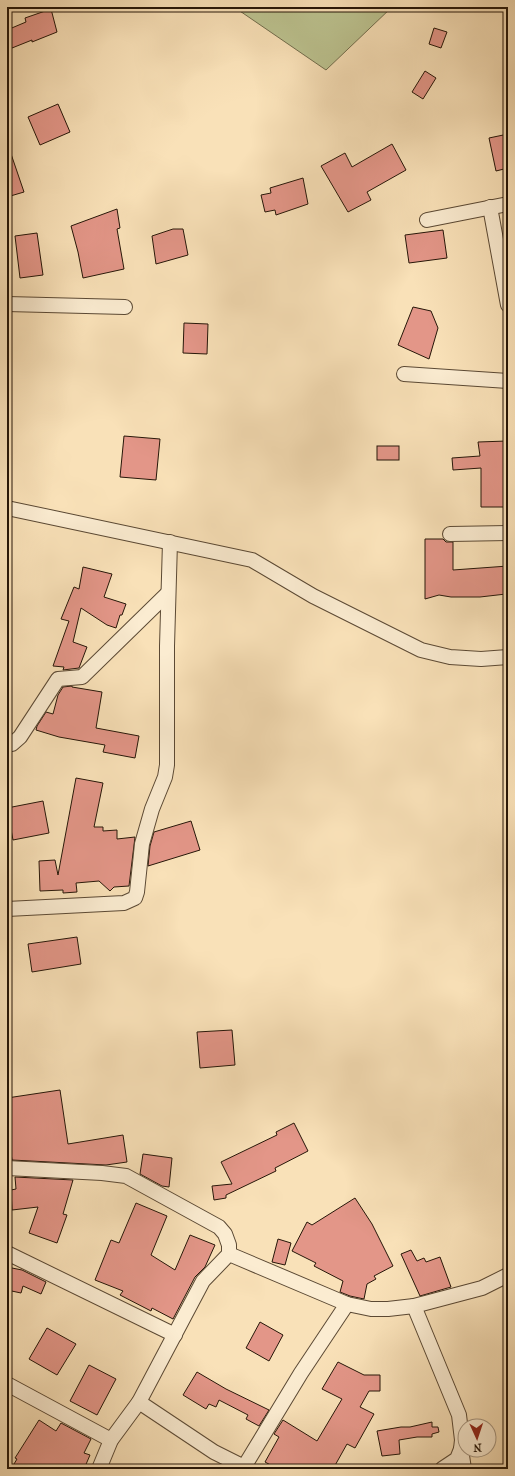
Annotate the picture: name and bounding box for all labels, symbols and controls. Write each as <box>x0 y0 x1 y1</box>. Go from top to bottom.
north arrow <box>457 1418 497 1458</box>
text: N <box>472 1441 482 1454</box>

